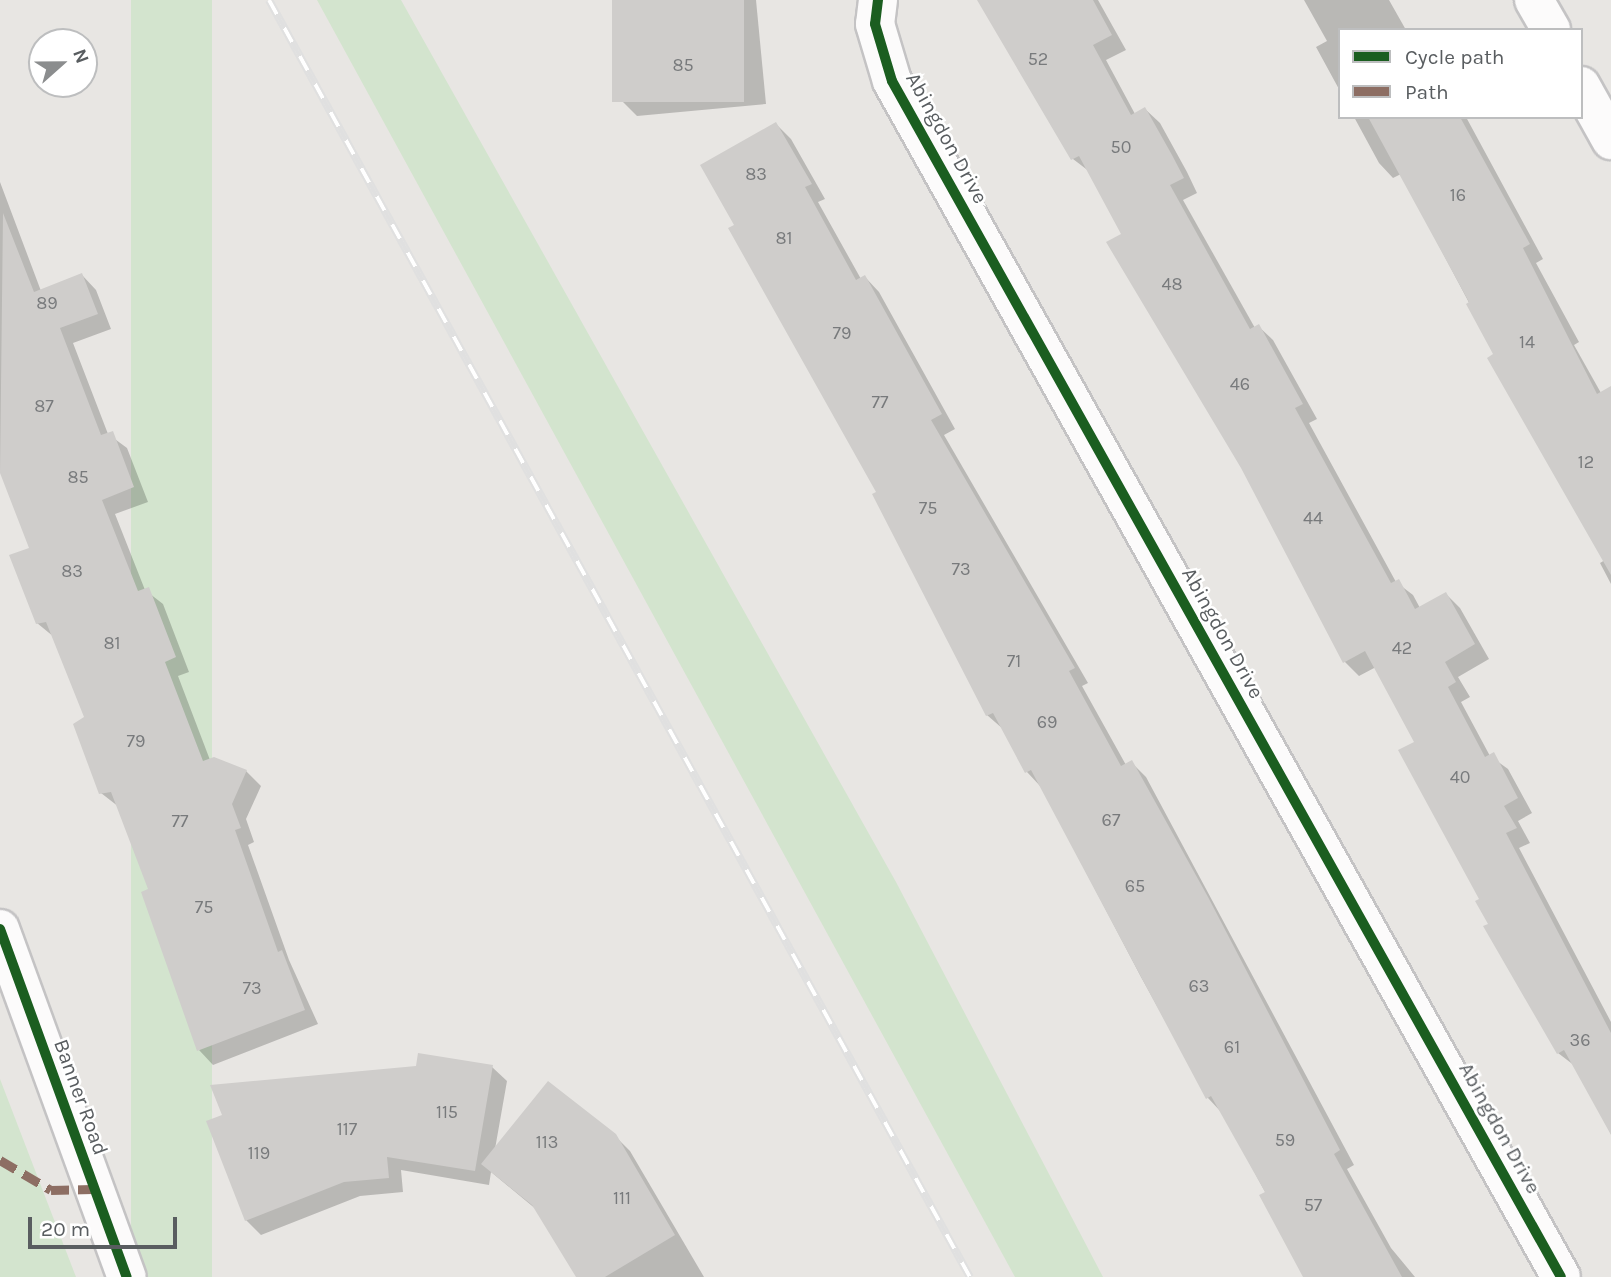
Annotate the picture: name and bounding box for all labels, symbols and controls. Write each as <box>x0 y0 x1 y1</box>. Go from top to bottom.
north arrow <box>28 28 98 98</box>
legend <box>1338 28 1583 119</box>
text: Cycle path <box>1405 45 1505 69</box>
text: N <box>68 46 93 66</box>
house number: 52 <box>1028 48 1048 70</box>
house number: 85 <box>672 54 694 76</box>
street label: Abingdon Drive <box>901 68 993 208</box>
text: Path <box>1405 80 1449 104</box>
house number: 50 <box>1111 136 1131 158</box>
house number: 83 <box>745 163 767 185</box>
house number: 16 <box>1450 184 1466 206</box>
house number: 81 <box>775 227 793 249</box>
house number: 48 <box>1161 273 1183 295</box>
house number: 89 <box>36 292 58 314</box>
house number: 79 <box>833 322 851 344</box>
house number: 14 <box>1519 331 1535 353</box>
house number: 46 <box>1230 373 1250 395</box>
house number: 77 <box>872 391 888 413</box>
house number: 87 <box>34 395 54 417</box>
house number: 12 <box>1578 451 1594 473</box>
house number: 85 <box>67 466 89 488</box>
house number: 75 <box>919 497 937 519</box>
house number: 44 <box>1303 507 1323 529</box>
house number: 73 <box>951 558 971 580</box>
house number: 83 <box>61 560 83 582</box>
street label: Abingdon Drive <box>1177 563 1269 703</box>
house number: 81 <box>103 632 121 654</box>
house number: 42 <box>1392 637 1412 659</box>
house number: 71 <box>1007 650 1021 672</box>
house number: 69 <box>1037 711 1057 733</box>
house number: 79 <box>127 730 145 752</box>
house number: 40 <box>1450 766 1470 788</box>
house number: 67 <box>1102 809 1120 831</box>
house number: 77 <box>172 810 188 832</box>
house number: 65 <box>1125 875 1145 897</box>
house number: 75 <box>195 896 213 918</box>
house number: 63 <box>1189 975 1209 997</box>
house number: 73 <box>242 977 262 999</box>
house number: 36 <box>1570 1029 1590 1051</box>
street label: Banner Road <box>48 1036 114 1158</box>
house number: 61 <box>1224 1036 1240 1058</box>
street label: Abingdon Drive <box>1454 1058 1546 1198</box>
house number: 115 <box>436 1101 458 1123</box>
house number: 117 <box>337 1118 357 1140</box>
house number: 59 <box>1275 1129 1295 1151</box>
house number: 113 <box>536 1131 558 1153</box>
house number: 119 <box>248 1142 270 1164</box>
house number: 111 <box>613 1187 631 1209</box>
house number: 57 <box>1304 1194 1322 1216</box>
scale bar <box>32 1204 180 1248</box>
text: 20 m <box>41 1217 90 1241</box>

